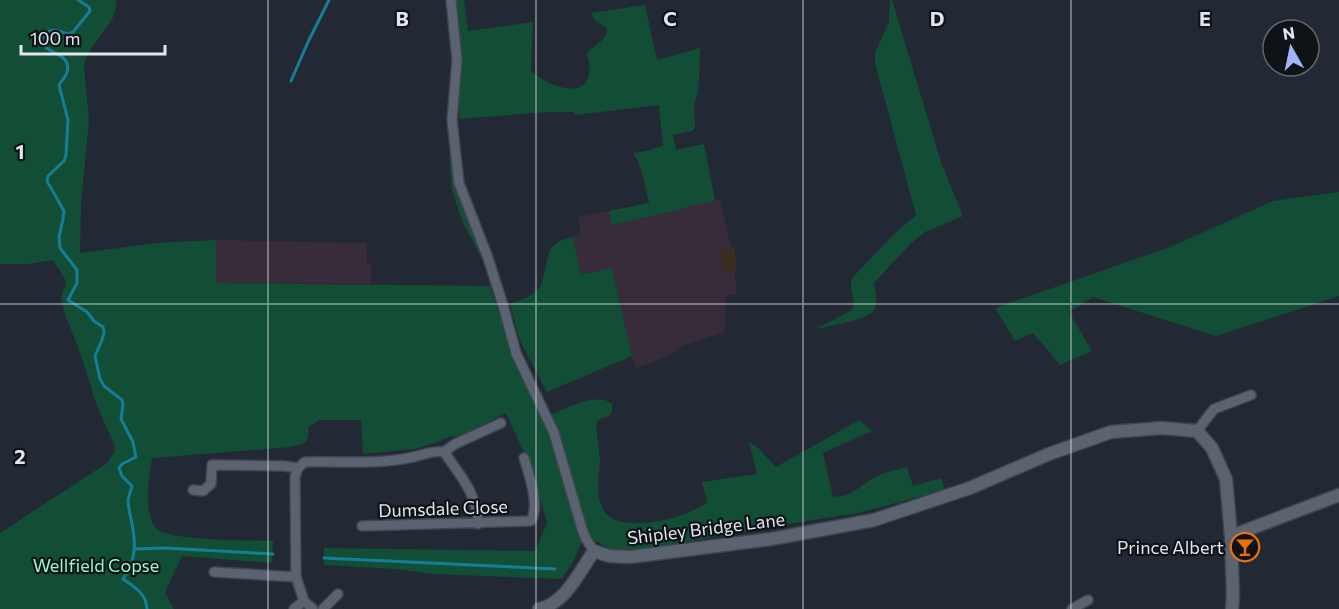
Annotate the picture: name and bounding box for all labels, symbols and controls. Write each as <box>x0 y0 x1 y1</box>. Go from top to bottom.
text: B <box>395 6 409 30</box>
text: C <box>663 6 677 30</box>
text: D <box>930 6 944 30</box>
text: E <box>1199 6 1211 30</box>
scale bar <box>21 18 165 56</box>
north arrow <box>1261 18 1321 78</box>
text: N <box>1281 22 1296 43</box>
text: 100 m <box>30 27 80 49</box>
text: 1 <box>15 139 25 163</box>
text: 2 <box>14 444 26 468</box>
street label: Dumsdale Close <box>378 495 508 521</box>
street label: Shipley Bridge Lane <box>626 507 786 549</box>
bar icon: Prince Albert <box>1229 531 1261 563</box>
place label: Prince Albert <box>1117 536 1224 558</box>
park label: Wellfield Copse <box>33 554 159 576</box>

